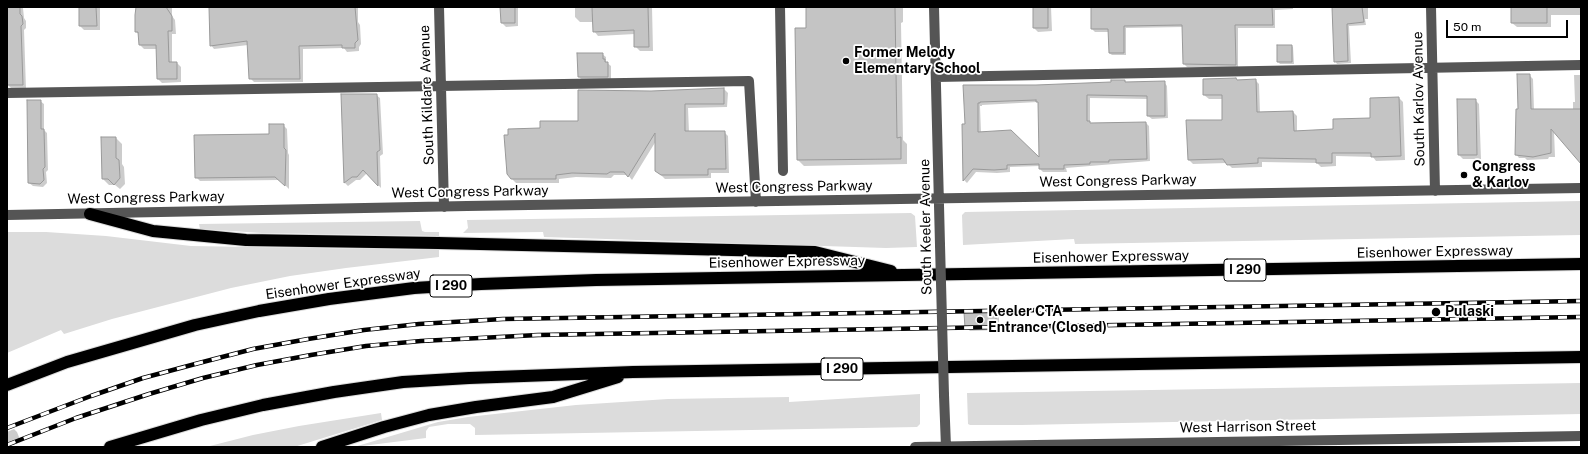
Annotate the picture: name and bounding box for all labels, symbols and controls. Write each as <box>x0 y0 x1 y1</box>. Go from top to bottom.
scale bar <box>1448 12 1570 38</box>
text: 50 m <box>1453 20 1481 34</box>
street label: South Kildare Avenue <box>416 25 438 165</box>
street label: South Karlov Avenue <box>1409 31 1429 167</box>
place label: Former Melody Elementary School <box>854 45 981 78</box>
marker: Former Melody Elementary School <box>841 56 851 66</box>
street label: South Keeler Avenue <box>916 159 936 295</box>
place label: Congress & Karlov <box>1472 159 1536 192</box>
marker: Congress & Karlov <box>1459 170 1469 180</box>
street label: West Congress Parkway <box>1039 171 1197 191</box>
street label: West Congress Parkway <box>715 177 873 197</box>
street label: West Congress Parkway <box>391 182 549 202</box>
street label: West Congress Parkway <box>67 188 225 208</box>
street label: Eisenhower Expressway <box>1357 242 1513 262</box>
street label: Eisenhower Expressway <box>1033 247 1189 267</box>
street label: Eisenhower Expressway <box>709 252 865 272</box>
road number: I 290 <box>1224 259 1266 281</box>
street label: Eisenhower Expressway <box>264 265 422 303</box>
road number: I 290 <box>430 275 472 297</box>
place label: Keeler CTA Entrance (Closed) <box>988 304 1107 336</box>
place label: Pulaski <box>1445 304 1494 320</box>
marker: Pulaski <box>1430 306 1442 318</box>
marker: Keeler CTA Entrance (Closed) <box>975 315 985 325</box>
road number: I 290 <box>821 358 863 380</box>
street label: West Harrison Street <box>1180 417 1316 437</box>

